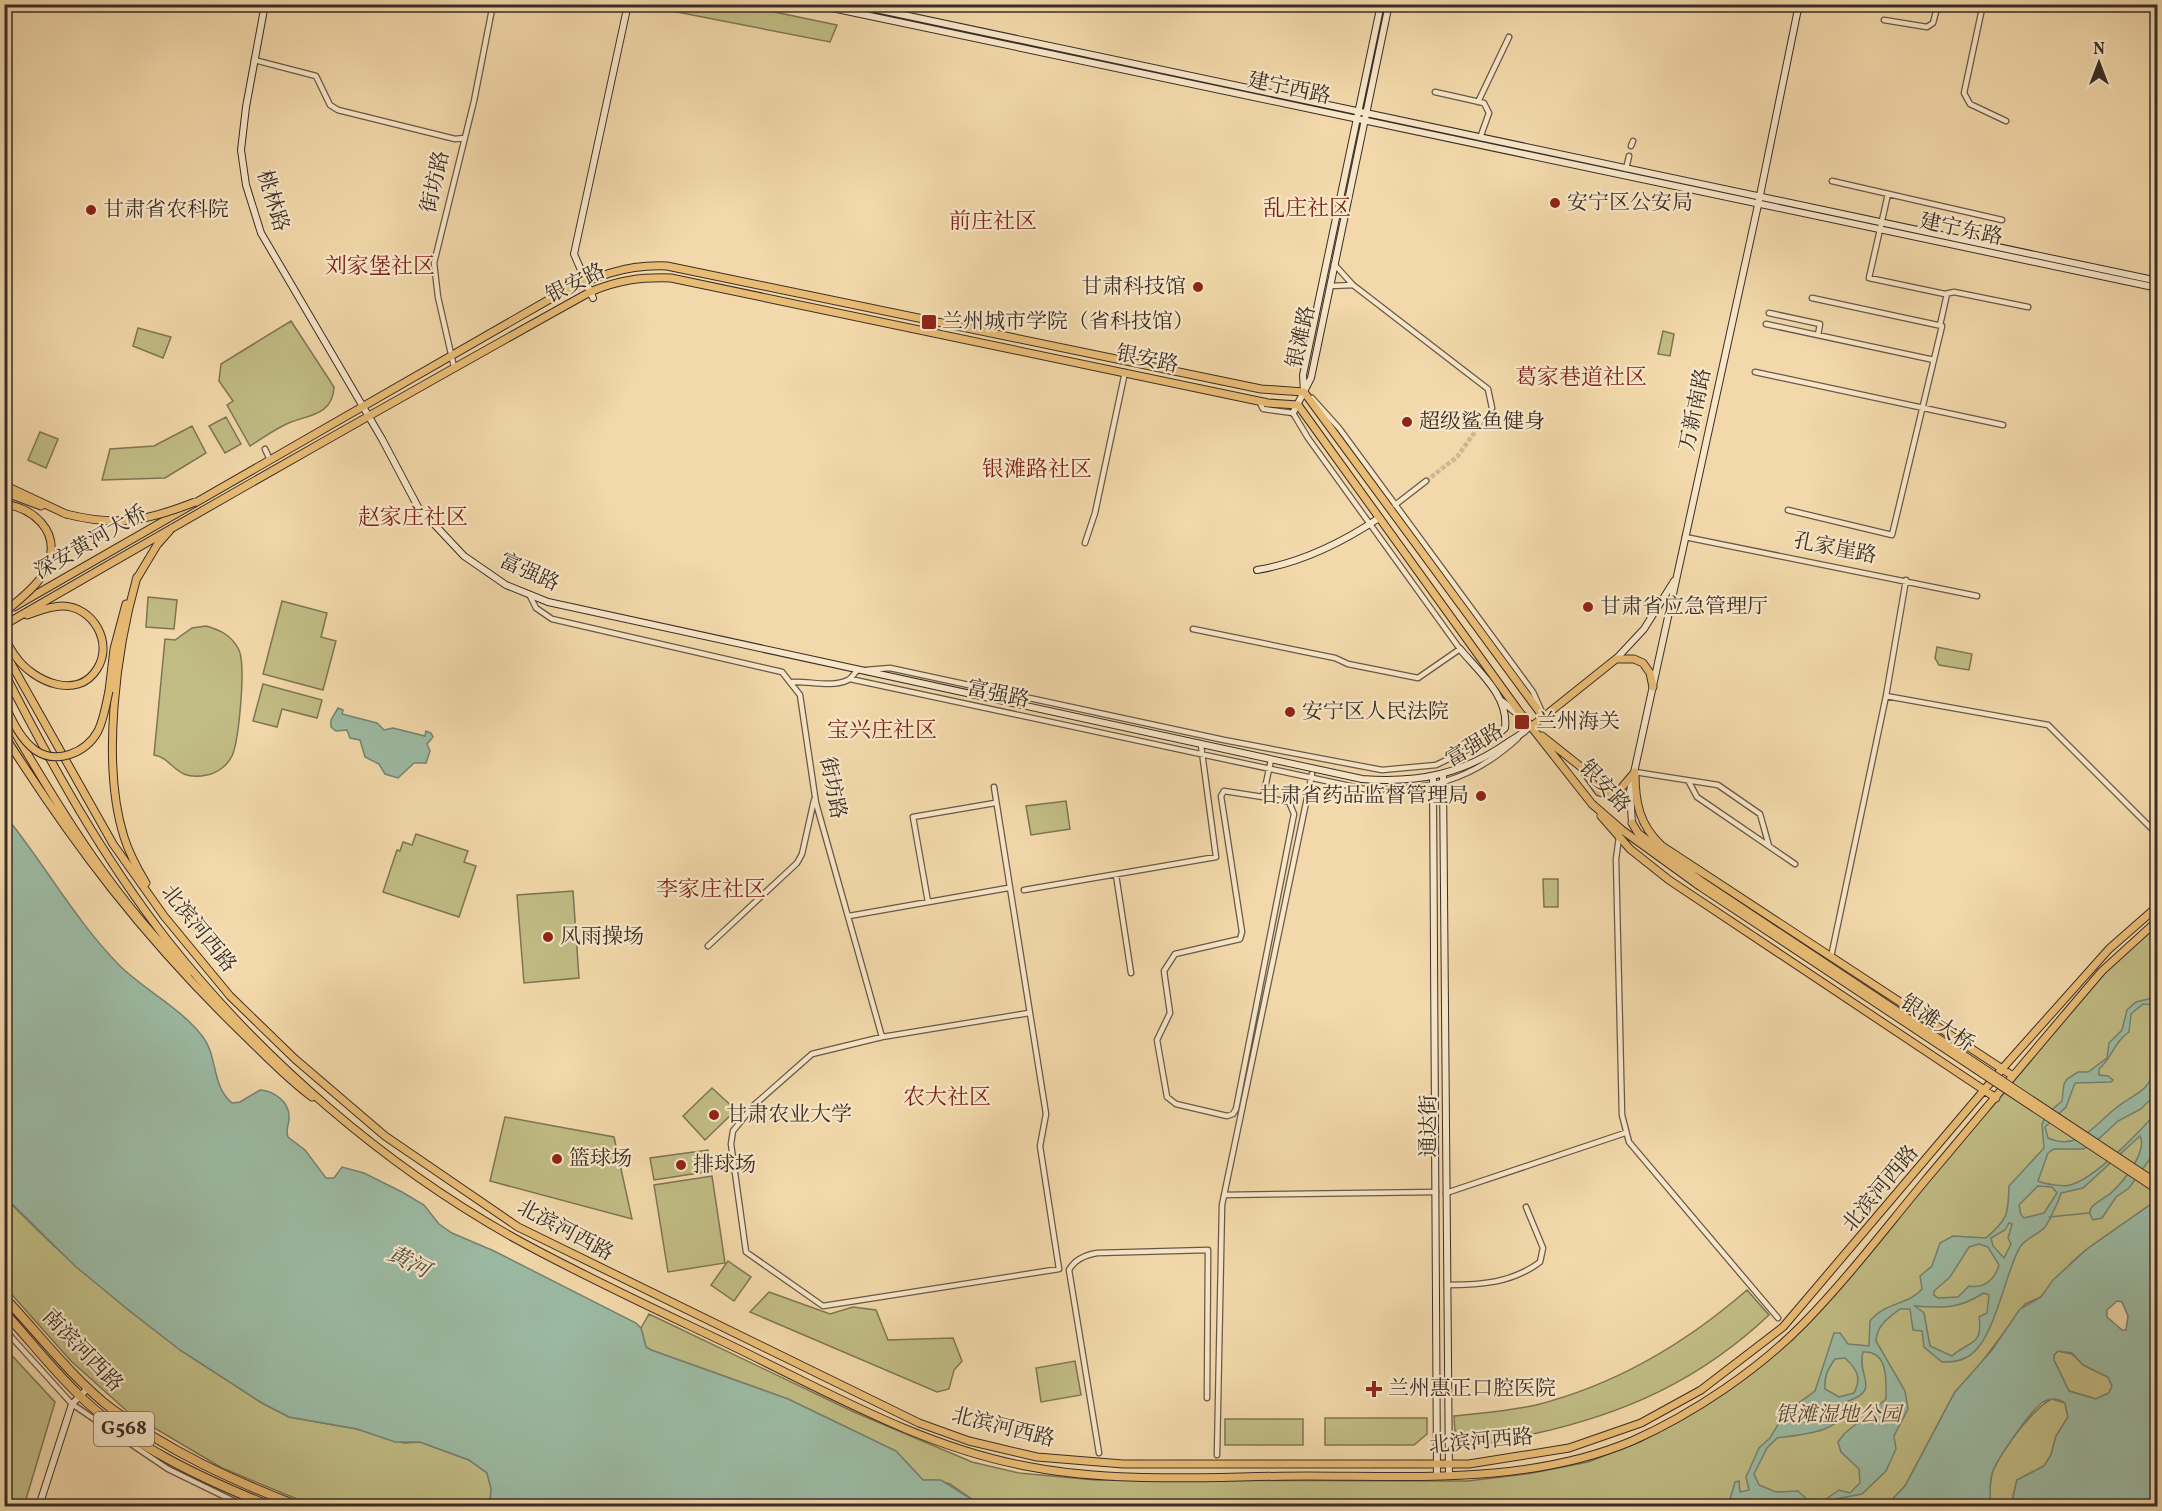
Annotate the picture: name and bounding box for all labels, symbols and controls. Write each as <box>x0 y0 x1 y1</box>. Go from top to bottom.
north arrow <box>2069 33 2129 93</box>
text: N <box>2093 39 2105 61</box>
street label: 建宁西路 <box>1245 66 1333 112</box>
street label: 街坊路 <box>415 148 457 216</box>
street label: 桃林路 <box>249 167 295 235</box>
place label: 安宁区公安局 <box>1567 189 1693 218</box>
district label: 乱庄社区 <box>1263 194 1351 225</box>
place label: 甘肃省农科院 <box>103 196 229 225</box>
marker: 安宁区公安局 <box>1548 196 1562 210</box>
marker: 甘肃省农科院 <box>84 203 98 217</box>
district label: 前庄社区 <box>949 207 1037 238</box>
street label: 建宁东路 <box>1917 207 2005 253</box>
district label: 刘家堡社区 <box>325 252 435 283</box>
street label: 银安路 <box>541 257 611 311</box>
place label: 甘肃科技馆 <box>1081 273 1186 302</box>
marker: 甘肃科技馆 <box>1191 280 1205 294</box>
street label: 银滩路 <box>1281 303 1323 371</box>
place label: 兰州城市学院（省科技馆） <box>942 308 1194 337</box>
marker: 兰州城市学院（省科技馆） <box>920 313 938 331</box>
street label: 银安路 <box>1113 339 1181 381</box>
district label: 葛家巷道社区 <box>1515 363 1647 394</box>
street label: 万新南路 <box>1673 366 1719 454</box>
place label: 超级鲨鱼健身 <box>1419 408 1545 437</box>
marker: 超级鲨鱼健身 <box>1400 415 1414 429</box>
district label: 银滩路社区 <box>982 455 1092 486</box>
street label: 深安黄河大桥 <box>29 499 153 587</box>
district label: 赵家庄社区 <box>358 503 468 534</box>
street label: 孔家崖路 <box>1791 527 1879 571</box>
street label: 富强路 <box>494 547 564 599</box>
place label: 甘肃省应急管理厅 <box>1600 593 1768 622</box>
marker: 甘肃省应急管理厅 <box>1581 600 1595 614</box>
street label: 富强路 <box>964 674 1032 716</box>
place label: 安宁区人民法院 <box>1302 698 1449 727</box>
marker: 安宁区人民法院 <box>1283 705 1297 719</box>
place label: 兰州海关 <box>1536 708 1620 737</box>
marker: 兰州海关 <box>1513 713 1531 731</box>
district label: 宝兴庄社区 <box>827 716 937 747</box>
street label: 富强路 <box>1441 717 1509 775</box>
street label: 街坊路 <box>812 754 852 822</box>
street label: 银安路 <box>1572 754 1636 820</box>
place label: 甘肃省药品监督管理局 <box>1259 782 1469 811</box>
marker: 甘肃省药品监督管理局 <box>1474 789 1488 803</box>
district label: 李家庄社区 <box>656 875 766 906</box>
street label: 北滨河西路 <box>154 879 242 979</box>
place label: 风雨操场 <box>560 923 644 952</box>
marker: 风雨操场 <box>541 930 555 944</box>
street label: 银滩大桥 <box>1894 988 1980 1060</box>
district label: 农大社区 <box>903 1083 991 1114</box>
street label: 通达街 <box>1415 1095 1444 1158</box>
place label: 甘肃农业大学 <box>726 1101 852 1130</box>
marker: 甘肃农业大学 <box>707 1108 721 1122</box>
street label: 北滨河西路 <box>1836 1139 1926 1239</box>
place label: 篮球场 <box>569 1145 632 1174</box>
place label: 排球场 <box>693 1151 756 1180</box>
marker: 篮球场 <box>550 1152 564 1166</box>
marker: 排球场 <box>674 1158 688 1172</box>
street label: 北滨河西路 <box>512 1194 618 1268</box>
water label: 黄河 <box>381 1239 438 1289</box>
street label: 南滨河西路 <box>35 1303 129 1399</box>
place label: 兰州惠正口腔医院 <box>1388 1375 1556 1404</box>
marker: 兰州惠正口腔医院 <box>1365 1380 1383 1398</box>
street label: 北滨河西路 <box>949 1401 1057 1455</box>
park label: 银滩湿地公园 <box>1775 1401 1904 1430</box>
road number: G568 <box>94 1412 154 1446</box>
street label: 北滨河西路 <box>1427 1423 1535 1461</box>

